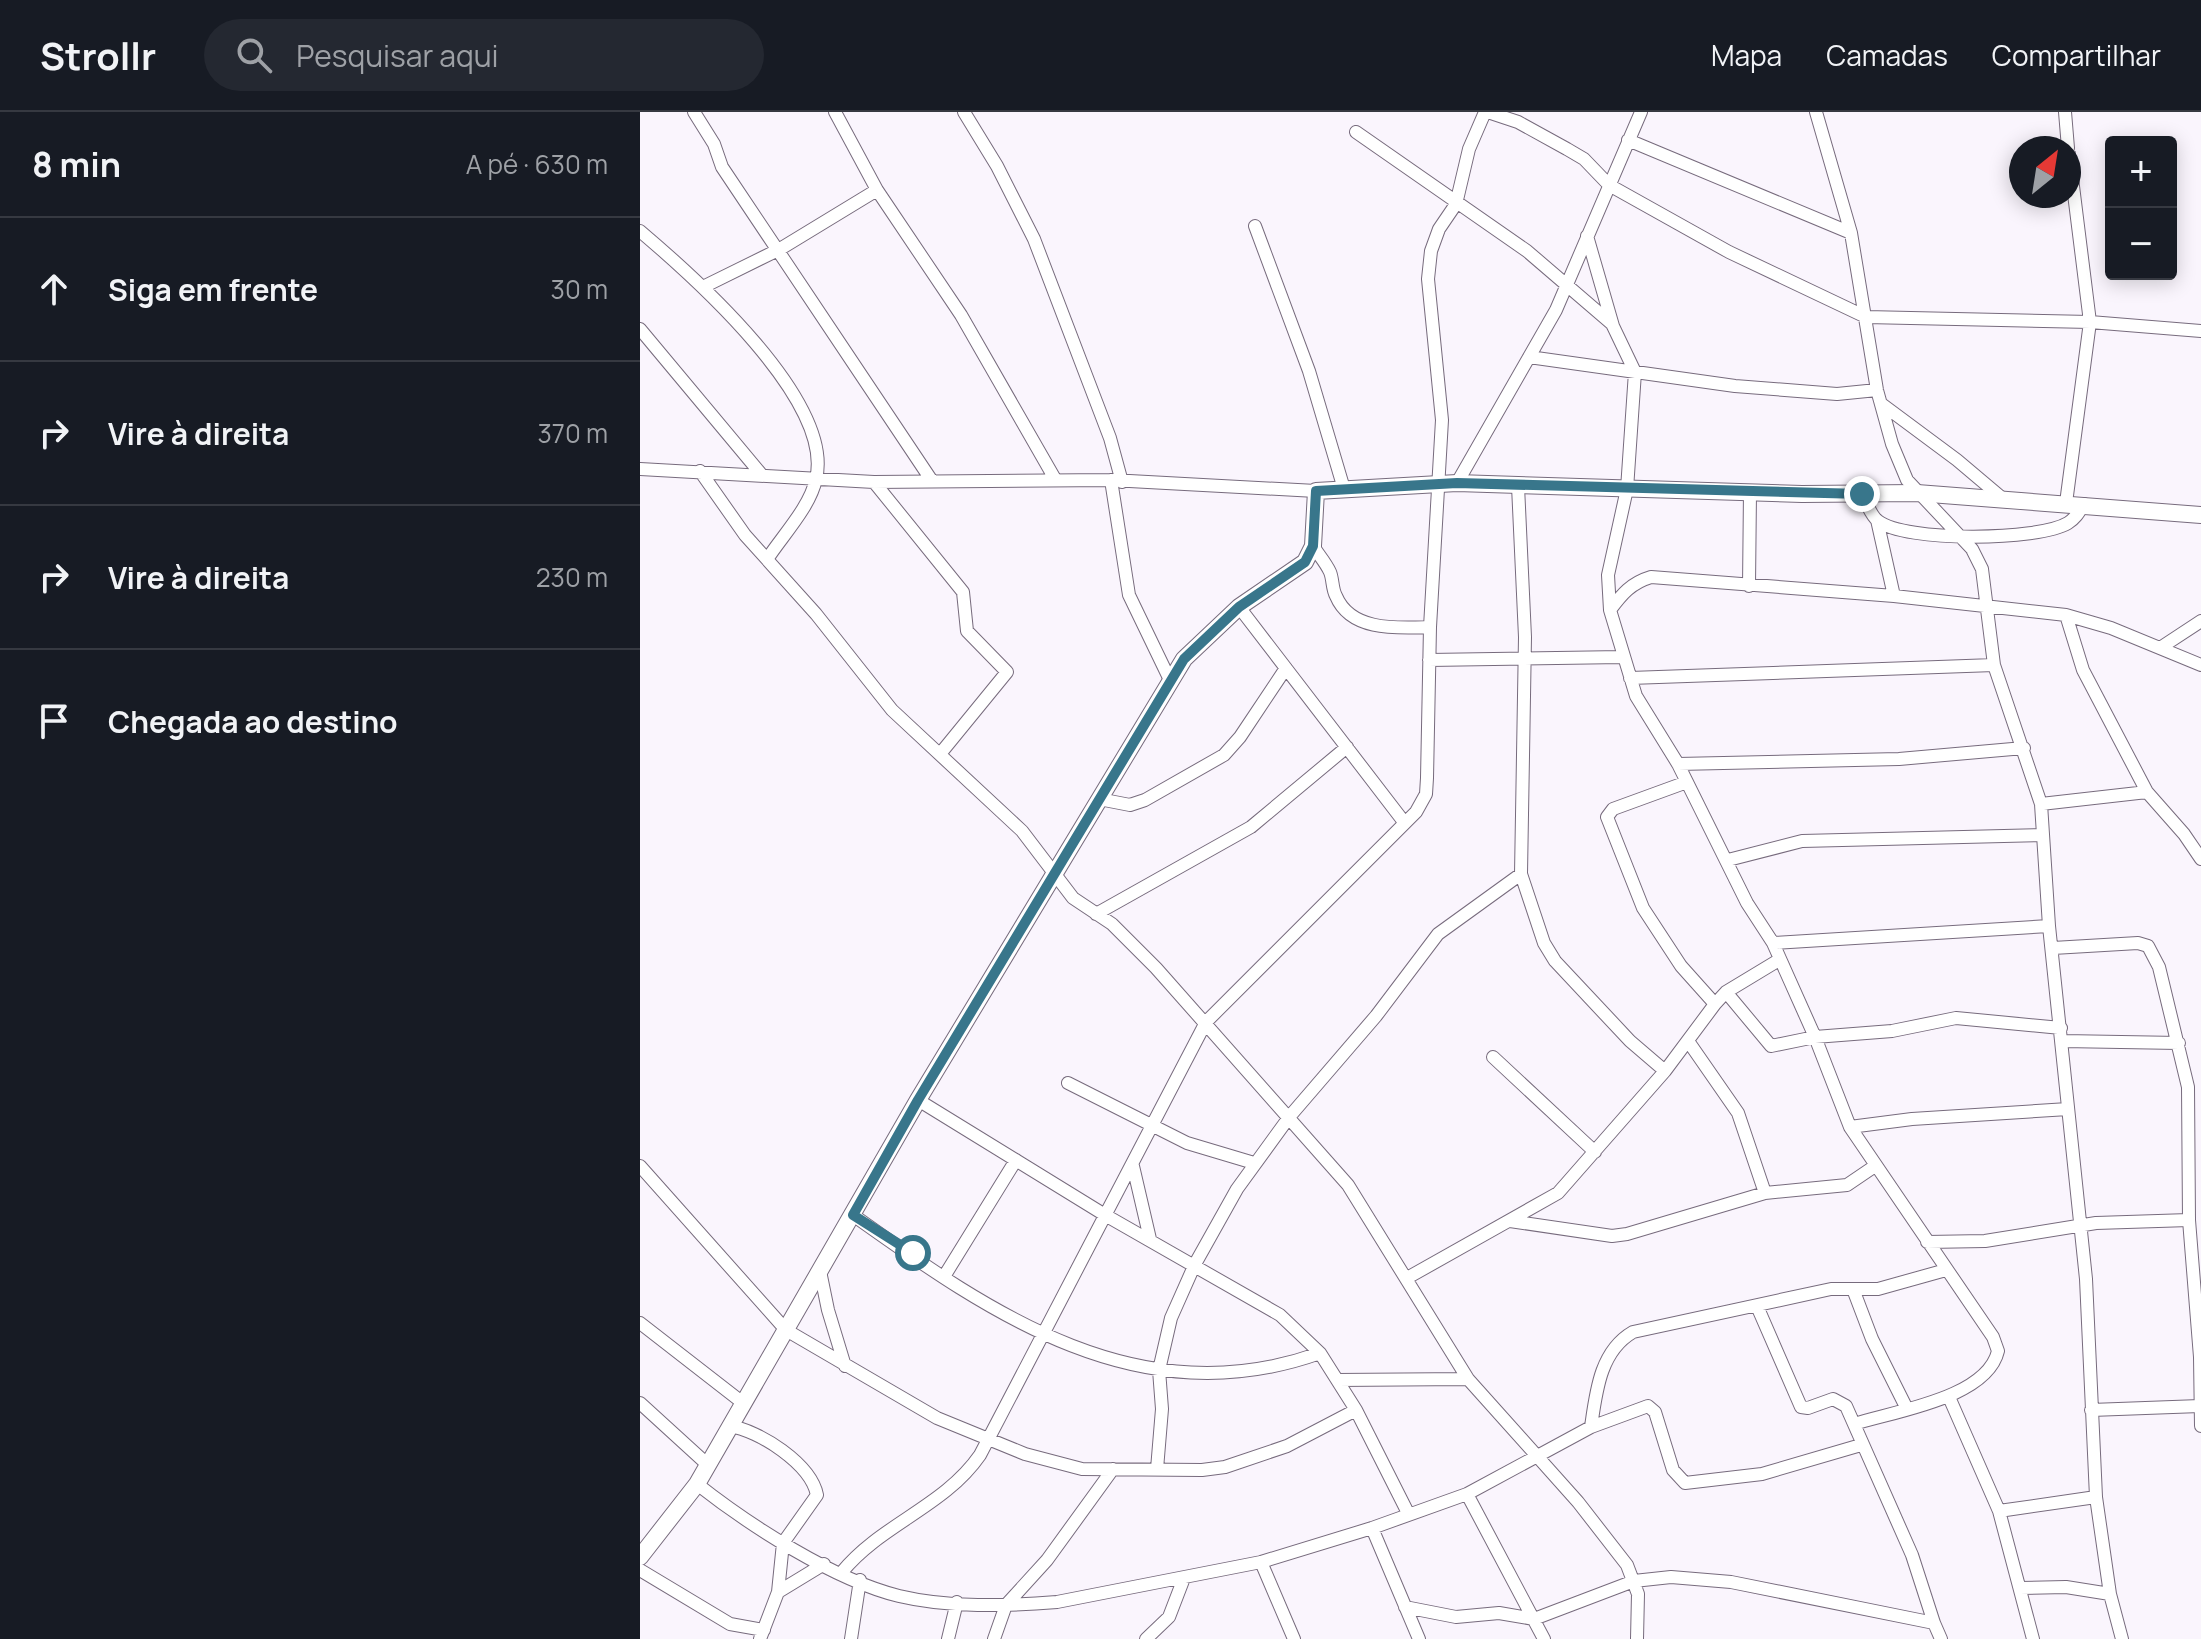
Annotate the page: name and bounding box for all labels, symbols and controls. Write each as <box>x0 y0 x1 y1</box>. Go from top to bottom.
search box <box>204 19 764 91</box>
text: Strollr <box>40 29 156 81</box>
icon: search <box>232 33 276 77</box>
text: Pesquisar aqui <box>296 35 499 76</box>
text: Mapa <box>1711 36 1782 74</box>
text: Camadas <box>1826 36 1948 74</box>
text: Compartilhar <box>1992 36 2161 74</box>
north arrow <box>2009 136 2081 208</box>
map controls <box>2105 136 2177 280</box>
button: + <box>2105 136 2177 208</box>
text: 8 min <box>32 141 121 187</box>
text: A pé · 630 m <box>466 146 608 182</box>
button: − <box>2105 208 2177 280</box>
icon: ahead <box>32 267 76 311</box>
text: Siga em frente <box>108 269 318 310</box>
text: 30 m <box>551 271 608 307</box>
icon: right <box>32 411 76 455</box>
text: Vire à direita <box>108 413 289 454</box>
text: 370 m <box>537 415 608 451</box>
route end <box>1844 476 1880 512</box>
icon: right <box>32 555 76 599</box>
text: Vire à direita <box>108 557 289 598</box>
text: 230 m <box>536 559 608 595</box>
icon: arrive <box>32 699 76 743</box>
text: Chegada ao destino <box>108 701 398 742</box>
route start <box>895 1235 931 1271</box>

